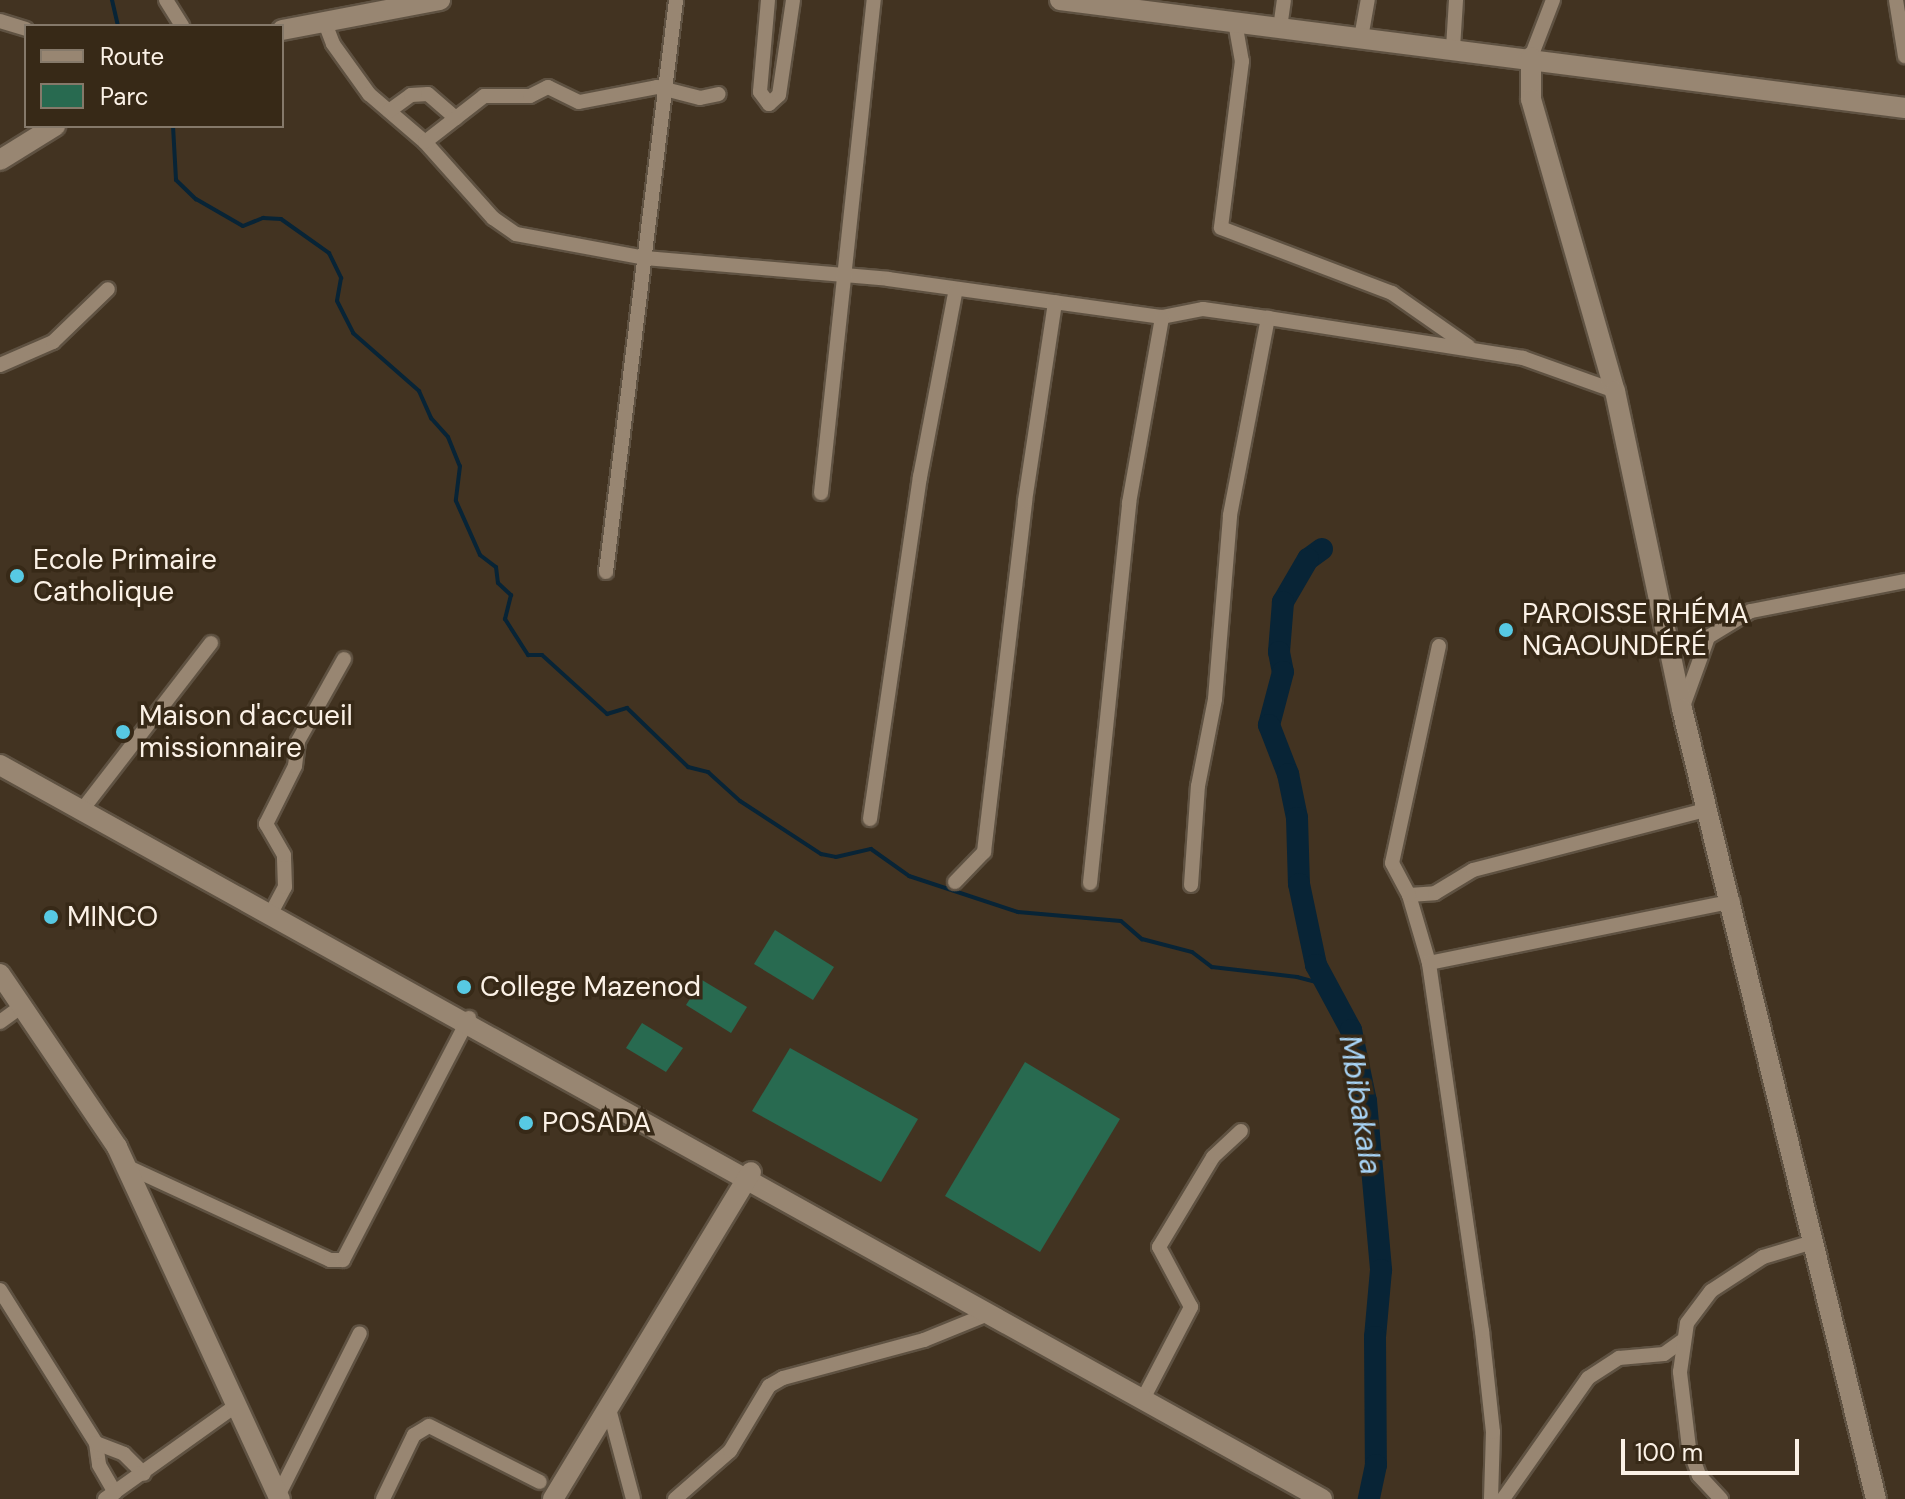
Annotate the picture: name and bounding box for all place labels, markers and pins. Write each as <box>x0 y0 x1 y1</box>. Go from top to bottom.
place label: Ecole Primaire Catholique <box>33 543 217 609</box>
marker: Ecole Primaire Catholique <box>8 567 26 585</box>
place label: PAROISSE RHÉMA NGAOUNDÉRÉ <box>1522 597 1749 663</box>
marker: PAROISSE RHÉMA NGAOUNDÉRÉ <box>1497 621 1515 639</box>
place label: Maison d'accueil missionnaire <box>139 699 353 765</box>
marker: Maison d'accueil missionnaire <box>114 723 132 741</box>
place label: MINCO <box>67 900 158 934</box>
marker: MINCO <box>42 908 60 926</box>
place label: College Mazenod <box>480 970 701 1004</box>
marker: College Mazenod <box>455 978 473 996</box>
place label: POSADA <box>542 1106 651 1140</box>
marker: POSADA <box>517 1114 535 1132</box>

